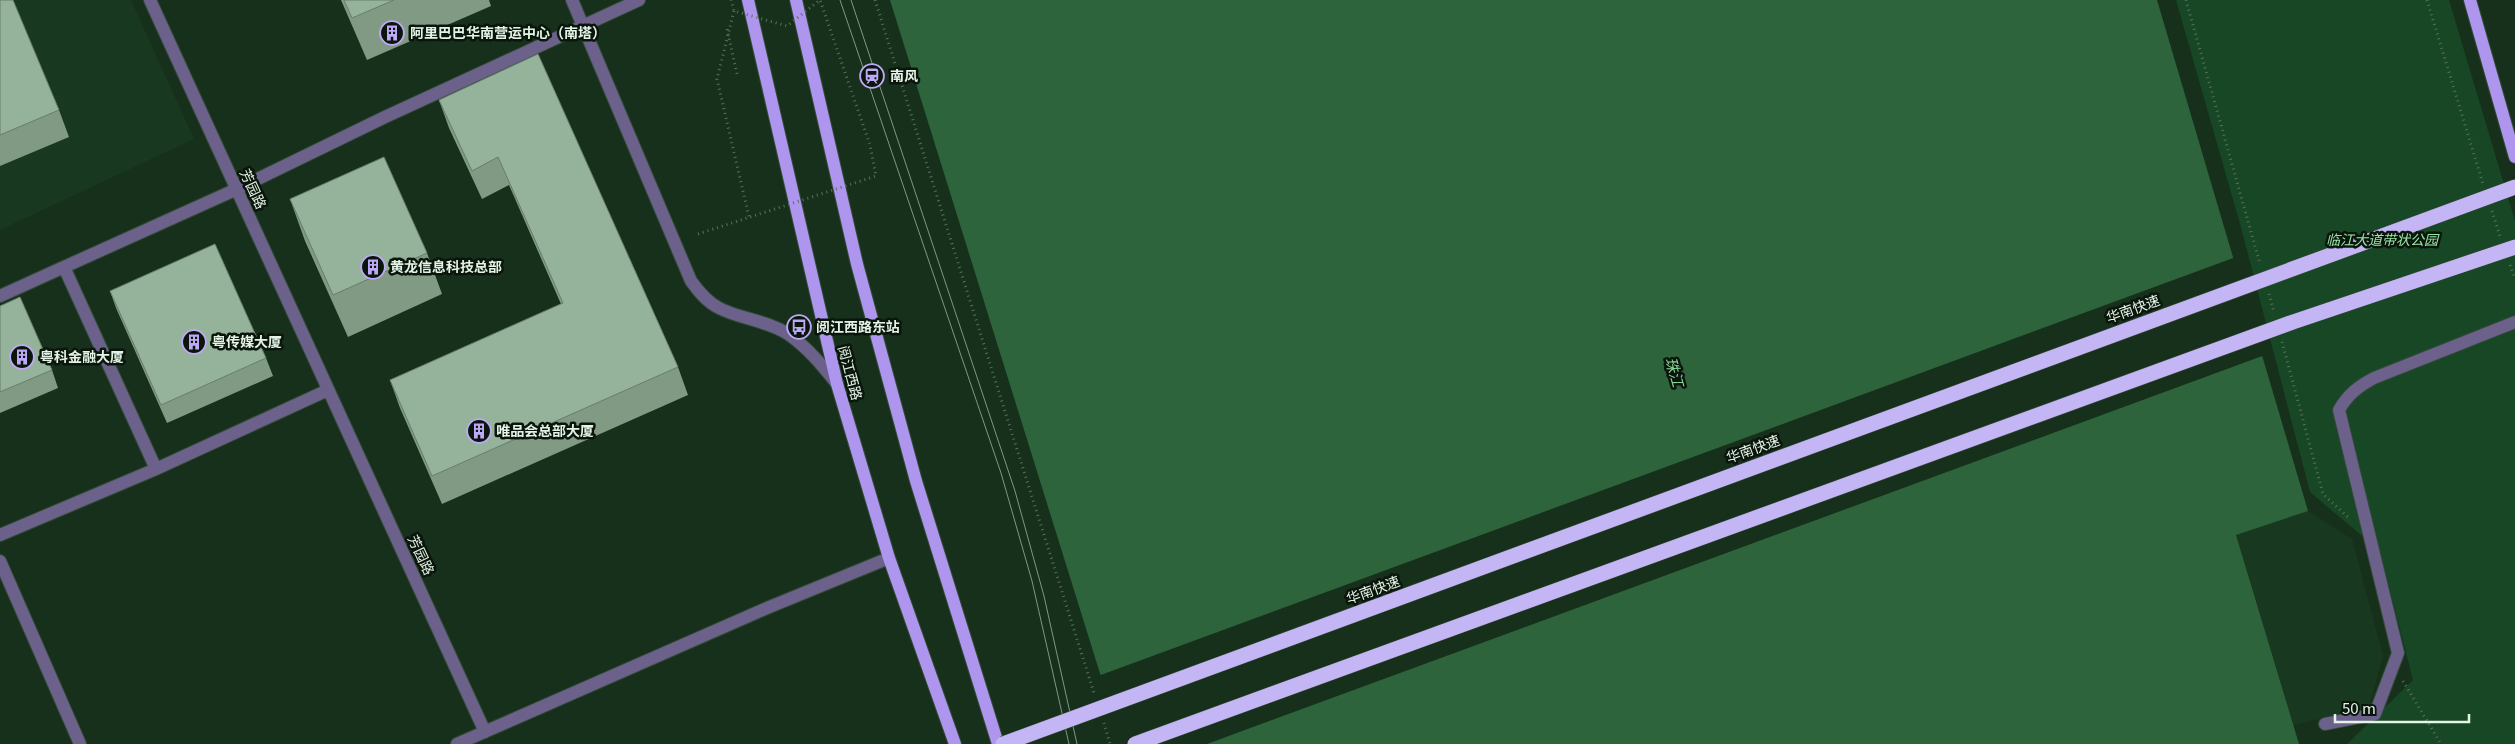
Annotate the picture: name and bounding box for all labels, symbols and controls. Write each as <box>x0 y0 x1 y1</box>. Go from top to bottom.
building icon: 阿里巴巴华南营运中心（南塔） <box>379 20 405 46</box>
place label: 阿里巴巴华南营运中心（南塔） <box>410 22 606 42</box>
station icon: 南风 <box>859 63 885 89</box>
place label: 南风 <box>890 65 918 85</box>
street label: 芳园路 <box>236 165 272 212</box>
park label: 临江大道带状公园 <box>2326 229 2440 249</box>
building icon: 黄龙信息科技总部 <box>360 254 386 280</box>
place label: 黄龙信息科技总部 <box>390 256 502 276</box>
street label: 华南快速 <box>2103 289 2162 327</box>
bus stop icon: 阅江西路东站 <box>786 314 812 340</box>
place label: 阅江西路东站 <box>816 316 900 336</box>
building icon: 粤传媒大厦 <box>181 329 207 355</box>
place label: 粤传媒大厦 <box>212 331 282 351</box>
street label: 阅江西路 <box>834 343 868 402</box>
building icon: 粤科金融大厦 <box>9 344 35 370</box>
place label: 粤科金融大厦 <box>40 346 124 366</box>
water label: 珠江 <box>1661 354 1690 391</box>
building icon: 唯品会总部大厦 <box>466 418 492 444</box>
place label: 唯品会总部大厦 <box>496 420 594 440</box>
street label: 华南快速 <box>1723 429 1782 467</box>
street label: 芳园路 <box>404 531 440 578</box>
street label: 华南快速 <box>1343 570 1402 608</box>
scale bar <box>2335 692 2469 724</box>
text: 50 m <box>2342 697 2376 718</box>

